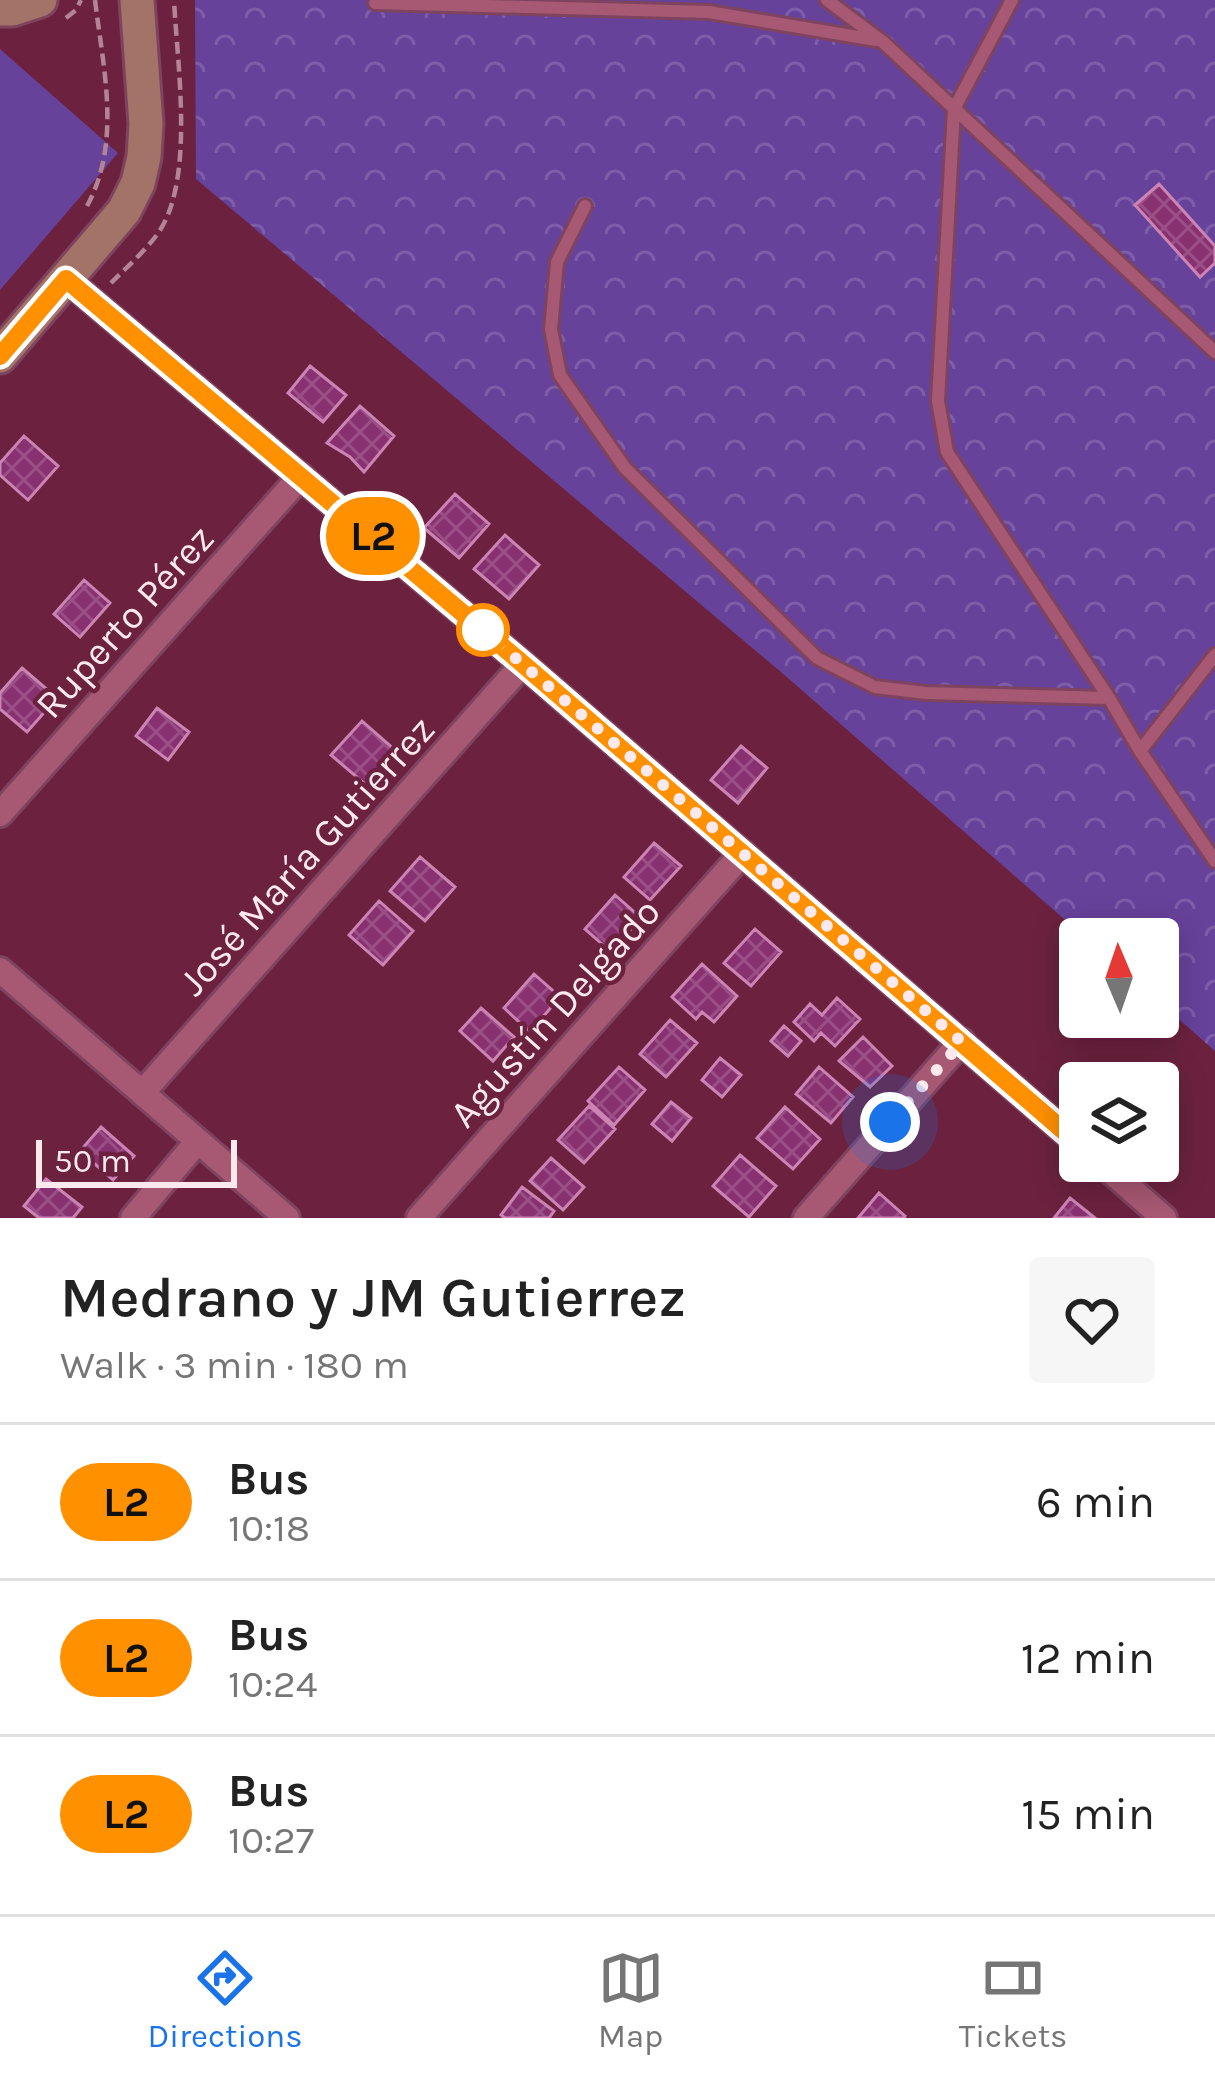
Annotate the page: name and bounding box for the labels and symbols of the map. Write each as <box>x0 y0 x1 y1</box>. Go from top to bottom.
line badge: L2 <box>319 497 427 575</box>
street label: Ruperto Pérez <box>26 516 223 728</box>
unlabelled marker <box>458 605 508 655</box>
street label: José María Gutierrez <box>169 707 444 1005</box>
street label: Agustín Delgado <box>440 889 670 1137</box>
north arrow <box>1059 918 1179 1038</box>
your location <box>860 1092 920 1152</box>
scale bar <box>36 1134 237 1187</box>

